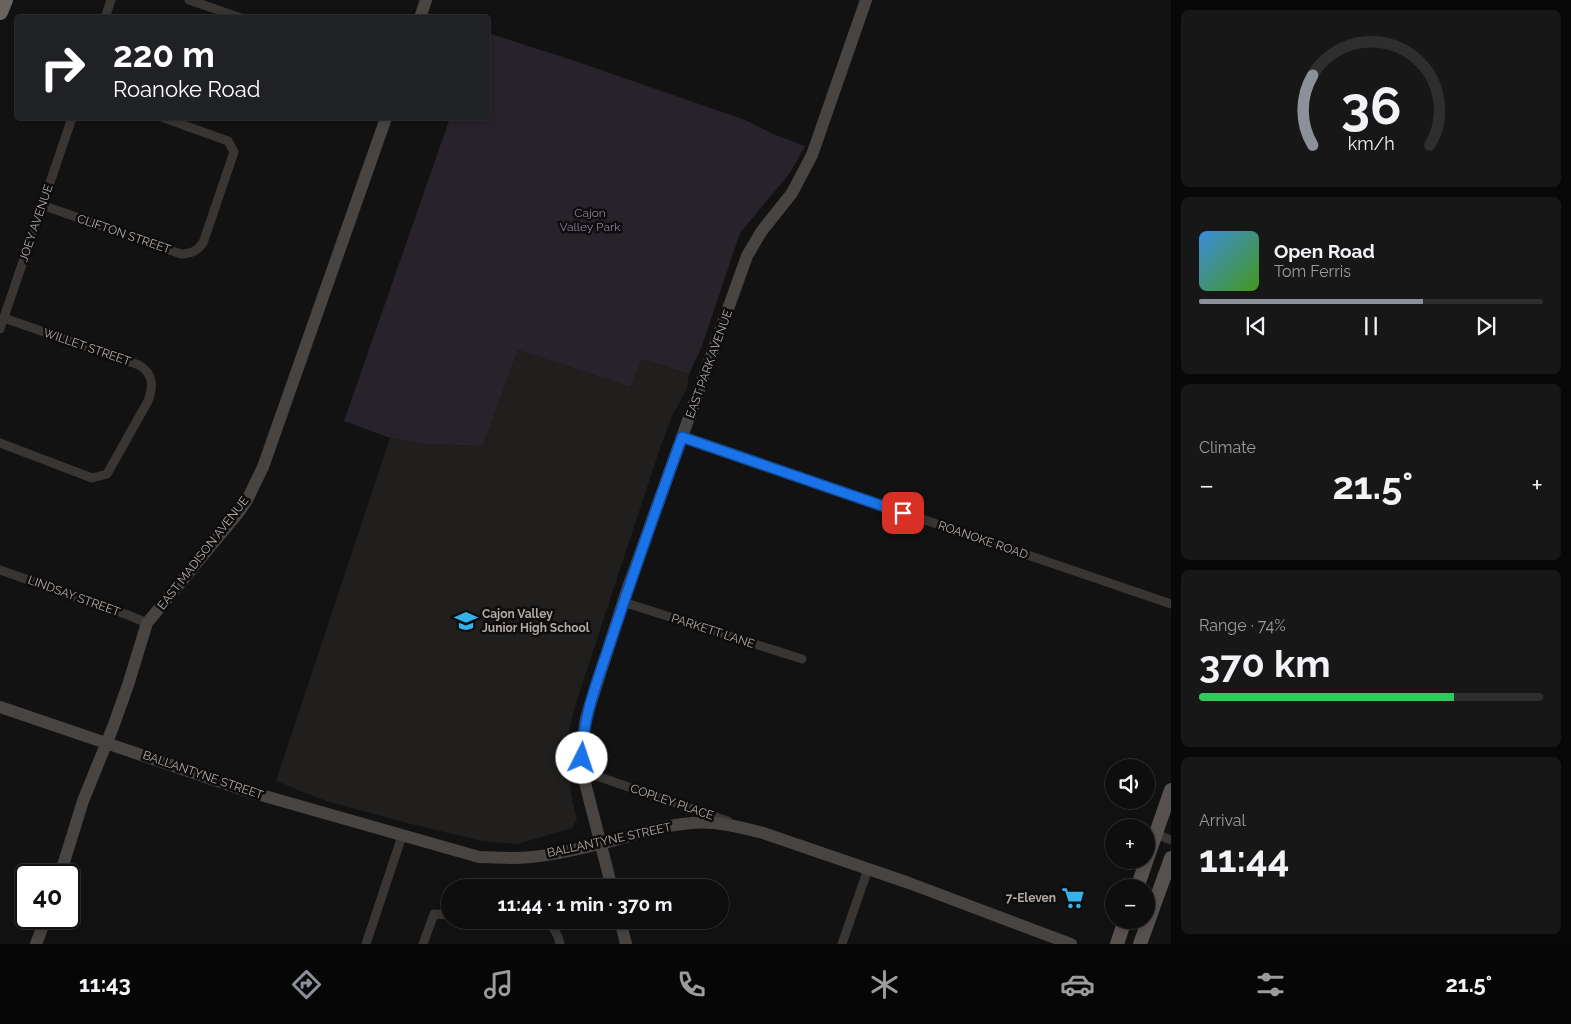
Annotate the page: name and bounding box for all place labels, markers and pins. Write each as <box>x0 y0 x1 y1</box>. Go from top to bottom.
pin <box>882 492 924 534</box>
place label: Cajon Valley Junior High School <box>482 607 590 635</box>
school or university icon: Cajon Valley Junior High School <box>453 608 479 634</box>
supermarket icon: 7-Eleven <box>1060 885 1086 911</box>
place label: 7-Eleven <box>1006 891 1056 905</box>

